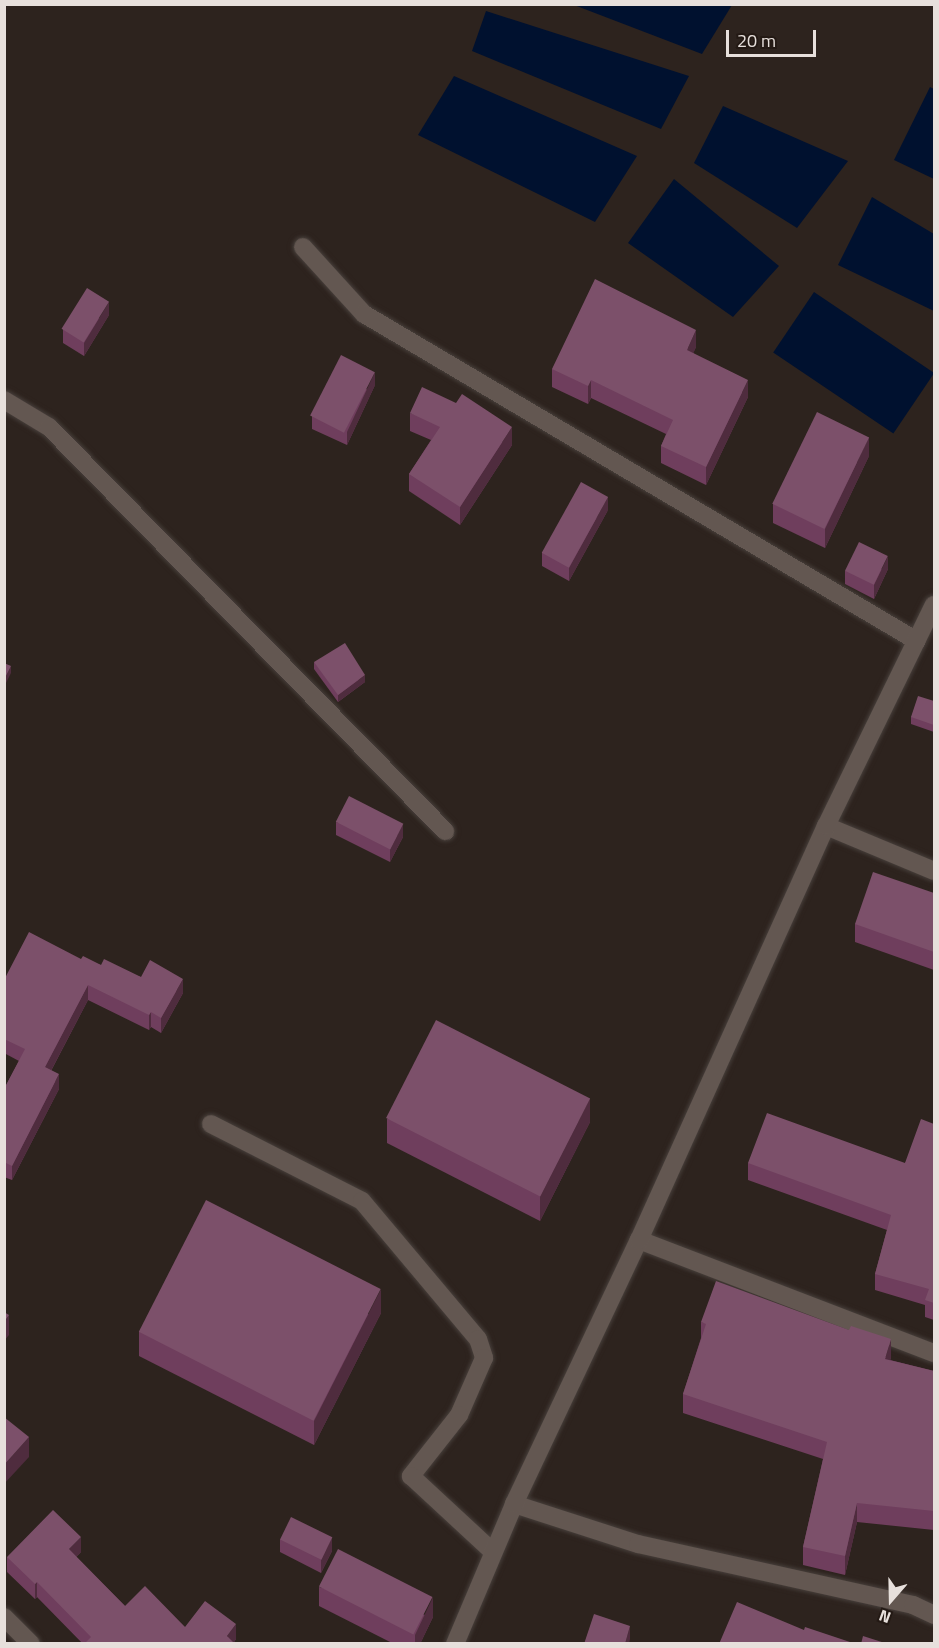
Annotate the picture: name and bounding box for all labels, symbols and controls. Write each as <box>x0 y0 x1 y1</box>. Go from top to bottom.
scale bar <box>729 18 819 56</box>
text: 20 m <box>737 27 776 54</box>
north arrow <box>861 1570 921 1630</box>
text: N <box>876 1604 894 1630</box>

